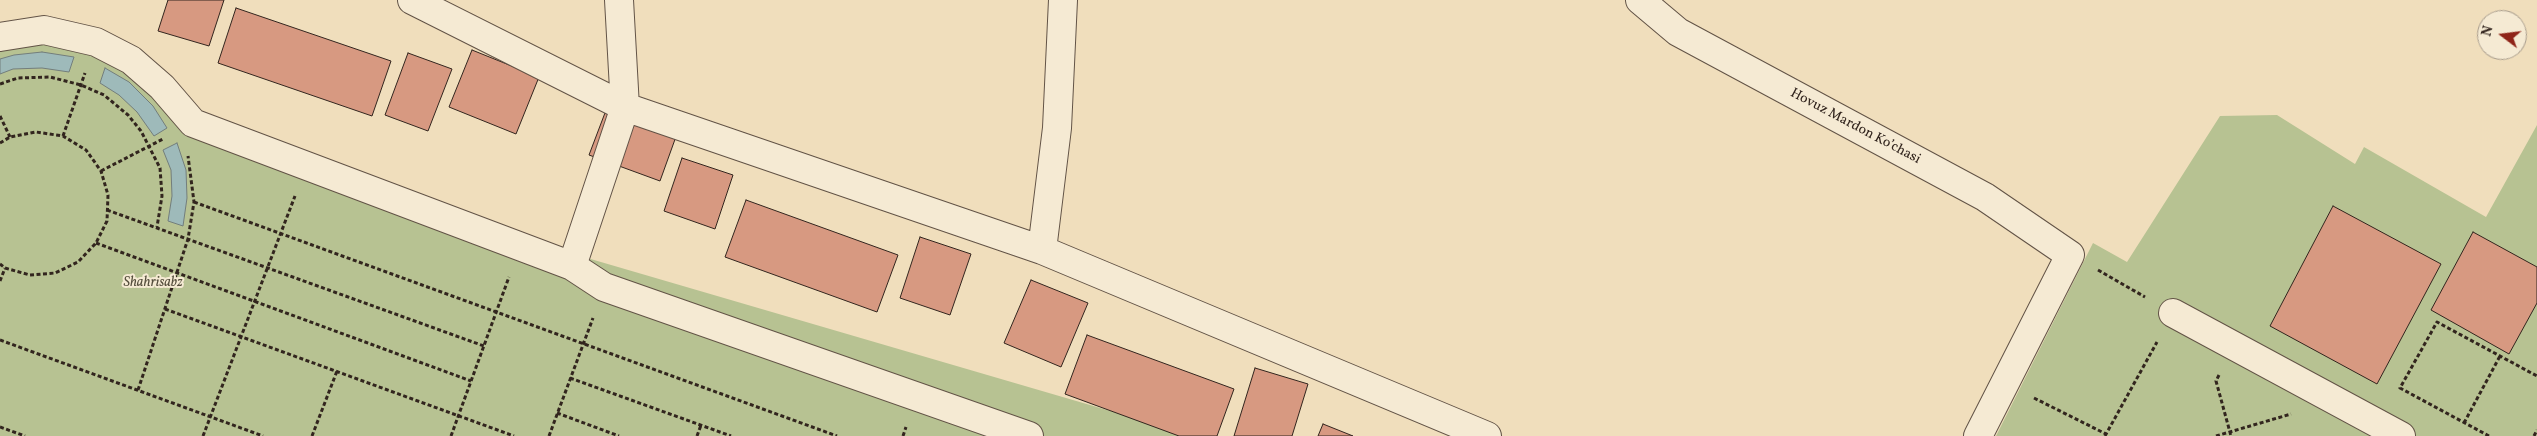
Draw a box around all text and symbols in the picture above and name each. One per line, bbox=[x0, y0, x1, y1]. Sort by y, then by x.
north arrow bbox=[2477, 10, 2527, 60]
text: N bbox=[2477, 24, 2498, 39]
street label: Hovuz Mardon Ko’chasi bbox=[1787, 85, 1923, 169]
park label: Shahrisabz bbox=[123, 275, 183, 291]

